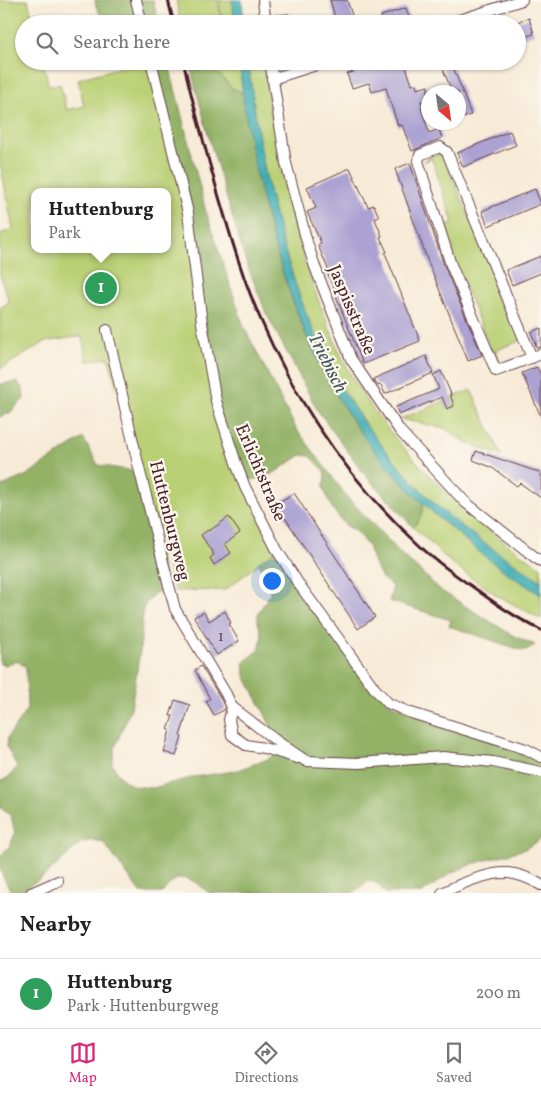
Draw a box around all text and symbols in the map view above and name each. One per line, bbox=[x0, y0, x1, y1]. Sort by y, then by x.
search box bbox=[15, 15, 526, 70]
icon: search bbox=[33, 29, 61, 57]
text: Search here bbox=[73, 30, 170, 56]
north arrow bbox=[421, 85, 466, 130]
popup bbox=[31, 188, 171, 253]
text: Huttenburg bbox=[48, 197, 154, 223]
text: Park bbox=[48, 223, 81, 245]
street label: Jaspisstraße bbox=[321, 261, 381, 359]
pin: 1 bbox=[85, 269, 117, 307]
water label: Triebisch bbox=[301, 328, 353, 398]
street label: Erlichtstraße bbox=[228, 420, 292, 526]
street label: Huttenburgweg bbox=[142, 458, 196, 584]
your location bbox=[259, 568, 285, 594]
house number: 1 bbox=[218, 627, 224, 648]
text: Nearby bbox=[20, 911, 91, 940]
text: Huttenburg bbox=[67, 970, 172, 996]
text: 1 bbox=[33, 983, 39, 1005]
text: 200 m bbox=[476, 983, 521, 1005]
text: Park · Huttenburgweg bbox=[67, 996, 219, 1018]
tab: Map bbox=[69, 1039, 97, 1088]
tab: Directions bbox=[234, 1039, 299, 1088]
tab: Saved bbox=[436, 1039, 472, 1088]

